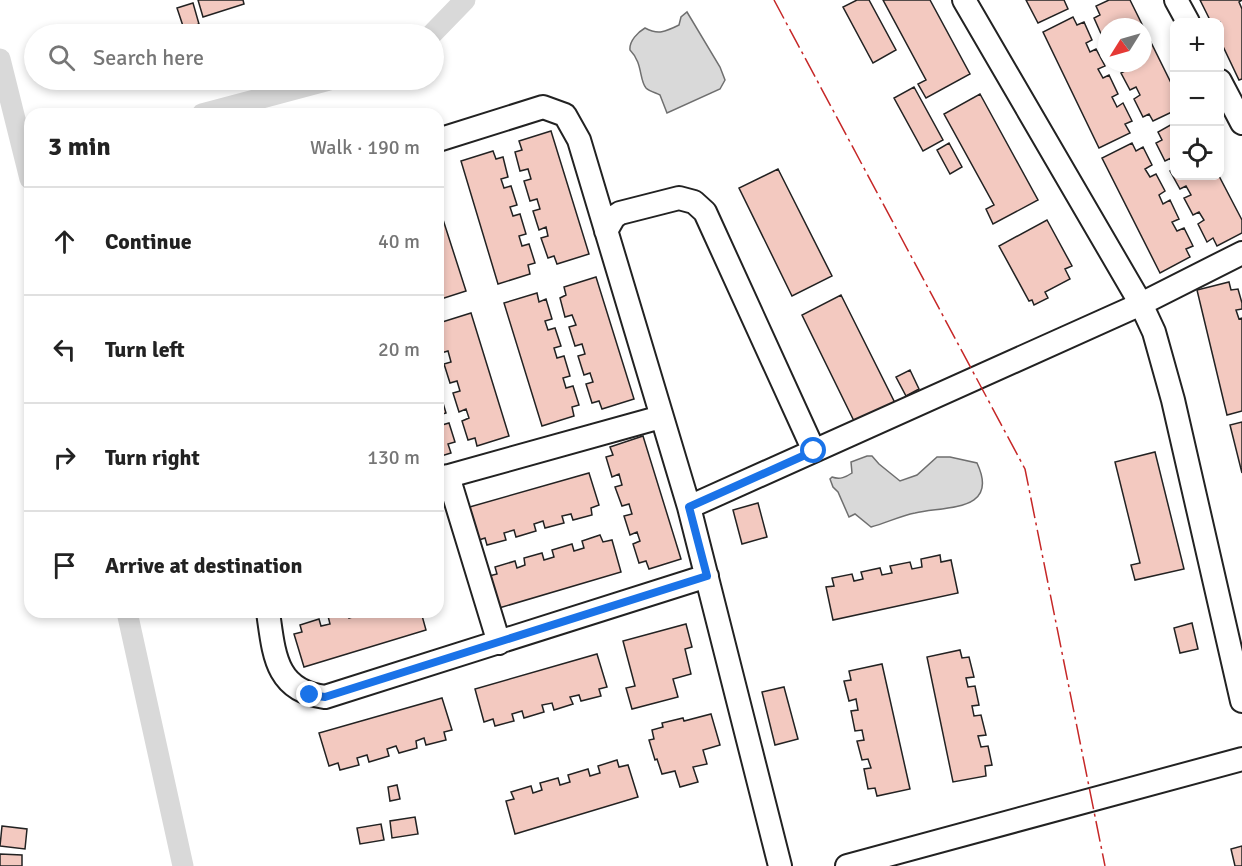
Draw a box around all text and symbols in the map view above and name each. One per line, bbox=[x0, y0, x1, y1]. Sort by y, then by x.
north arrow bbox=[1098, 18, 1152, 72]
map controls bbox=[1170, 18, 1224, 180]
button: + bbox=[1170, 18, 1224, 72]
search box bbox=[24, 24, 444, 90]
icon: search bbox=[45, 41, 78, 74]
text: Search here bbox=[93, 44, 204, 71]
button: − bbox=[1170, 72, 1224, 126]
button: locate bbox=[1170, 126, 1224, 180]
text: 3 min bbox=[48, 131, 111, 163]
text: Walk · 190 m bbox=[310, 135, 420, 160]
icon: ahead bbox=[48, 225, 81, 258]
text: Continue bbox=[105, 228, 192, 255]
text: 40 m bbox=[378, 229, 420, 254]
icon: left bbox=[48, 333, 81, 366]
text: Turn left bbox=[105, 336, 185, 363]
text: 20 m bbox=[378, 337, 420, 362]
route start bbox=[800, 437, 826, 463]
icon: right bbox=[48, 441, 81, 474]
text: Turn right bbox=[105, 444, 200, 471]
text: 130 m bbox=[367, 445, 420, 470]
icon: arrive bbox=[48, 549, 81, 582]
text: Arrive at destination bbox=[105, 552, 302, 579]
route end bbox=[296, 681, 322, 707]

